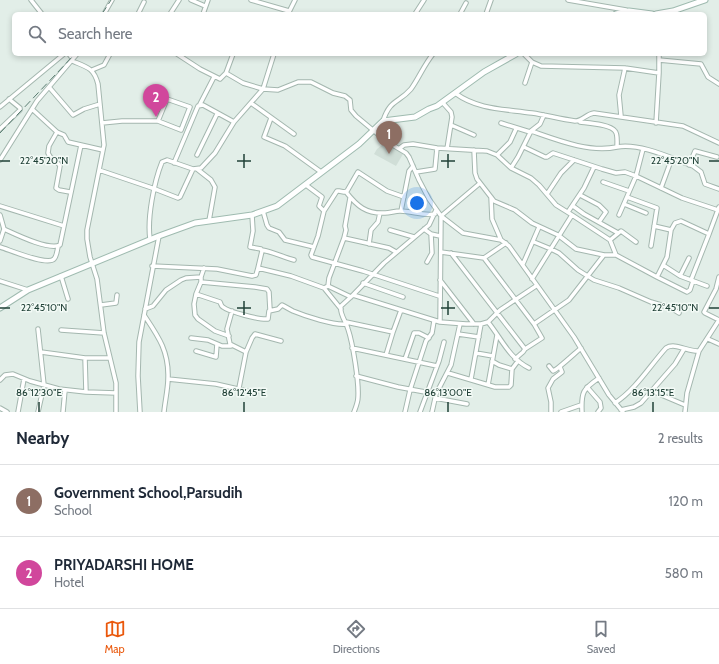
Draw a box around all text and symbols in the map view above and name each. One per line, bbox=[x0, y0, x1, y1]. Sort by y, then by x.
search box bbox=[12, 12, 707, 56]
icon: search bbox=[26, 23, 48, 45]
text: Search here bbox=[58, 25, 133, 43]
pin: 2 bbox=[143, 84, 169, 117]
pin: 1 bbox=[376, 121, 402, 154]
text: 22°45'20"N bbox=[20, 154, 68, 167]
text: 22°45'20"N bbox=[651, 154, 699, 167]
your location bbox=[407, 193, 427, 213]
text: 22°45'10"N bbox=[21, 301, 67, 314]
text: 22°45'10"N bbox=[652, 301, 698, 314]
text: 86°12'30"E bbox=[16, 386, 62, 399]
text: 86°12'45"E bbox=[222, 386, 267, 399]
text: 86°13'00"E bbox=[424, 386, 472, 399]
text: 86°13'15"E bbox=[632, 386, 675, 399]
text: Nearby bbox=[16, 428, 69, 448]
text: 2 results bbox=[658, 430, 703, 446]
text: Government School,Parsudih bbox=[54, 484, 243, 502]
text: 1 bbox=[27, 493, 31, 509]
text: 120 m bbox=[669, 493, 703, 509]
text: School bbox=[54, 502, 92, 518]
text: PRIYADARSHI HOME bbox=[54, 556, 194, 574]
text: 2 bbox=[26, 565, 32, 581]
text: 580 m bbox=[665, 565, 703, 581]
text: Hotel bbox=[54, 574, 84, 590]
tab: Map bbox=[104, 618, 126, 656]
tab: Directions bbox=[333, 618, 380, 656]
tab: Saved bbox=[587, 618, 615, 656]

